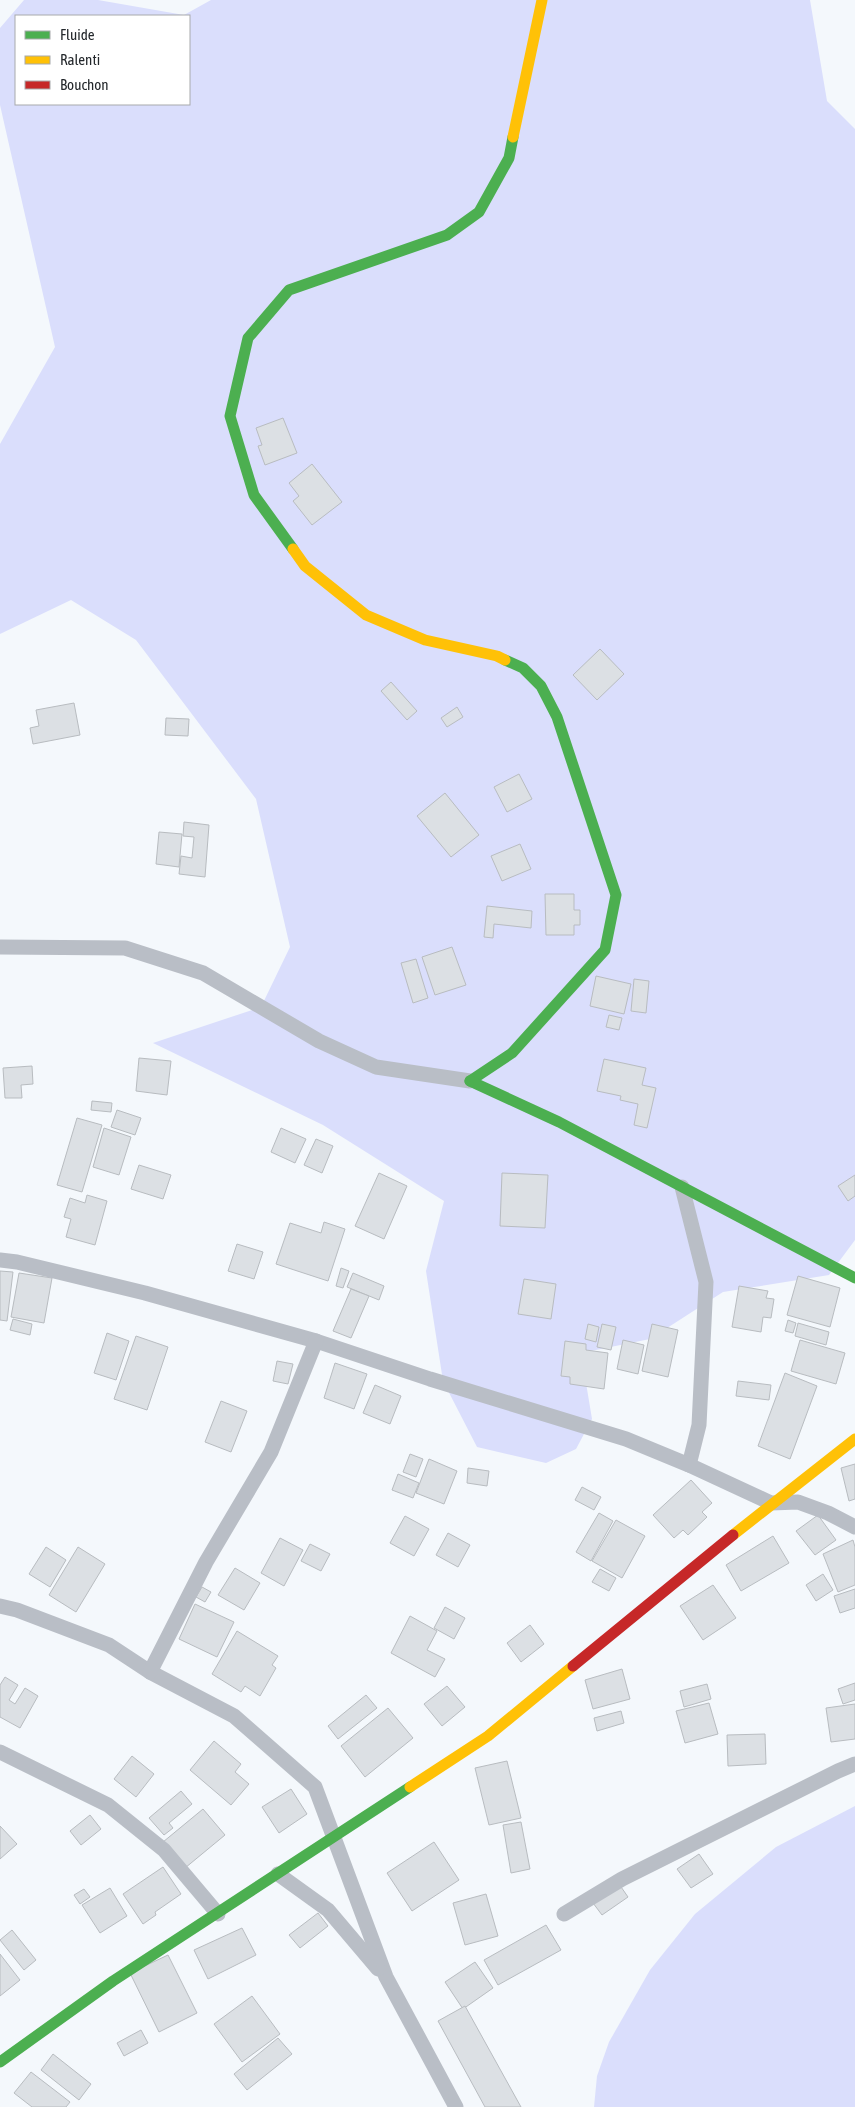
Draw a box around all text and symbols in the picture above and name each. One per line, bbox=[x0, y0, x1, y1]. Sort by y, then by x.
legend bbox=[15, 15, 190, 105]
text: Fluide bbox=[60, 26, 95, 43]
text: Ralenti bbox=[60, 51, 100, 68]
text: Bouchon bbox=[60, 76, 109, 93]

